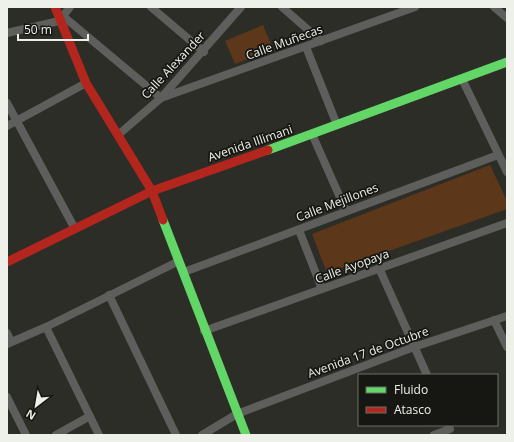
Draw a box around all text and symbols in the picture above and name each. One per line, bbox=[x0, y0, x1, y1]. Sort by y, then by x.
scale bar bbox=[18, 16, 88, 42]
street label: Calle Muñecas bbox=[243, 20, 325, 64]
text: 50 m bbox=[24, 21, 52, 38]
street label: Calle Alexander bbox=[137, 27, 209, 103]
street label: Avenida Illimani bbox=[205, 121, 295, 165]
street label: Calle Mejillones bbox=[293, 178, 381, 225]
street label: Calle Ayopaya bbox=[313, 245, 391, 287]
street label: Avenida 17 de Octubre bbox=[305, 322, 431, 382]
legend bbox=[358, 374, 498, 426]
text: Fluido bbox=[394, 381, 428, 398]
north arrow bbox=[16, 386, 56, 426]
text: Atasco bbox=[394, 401, 431, 418]
text: N bbox=[23, 406, 38, 424]

